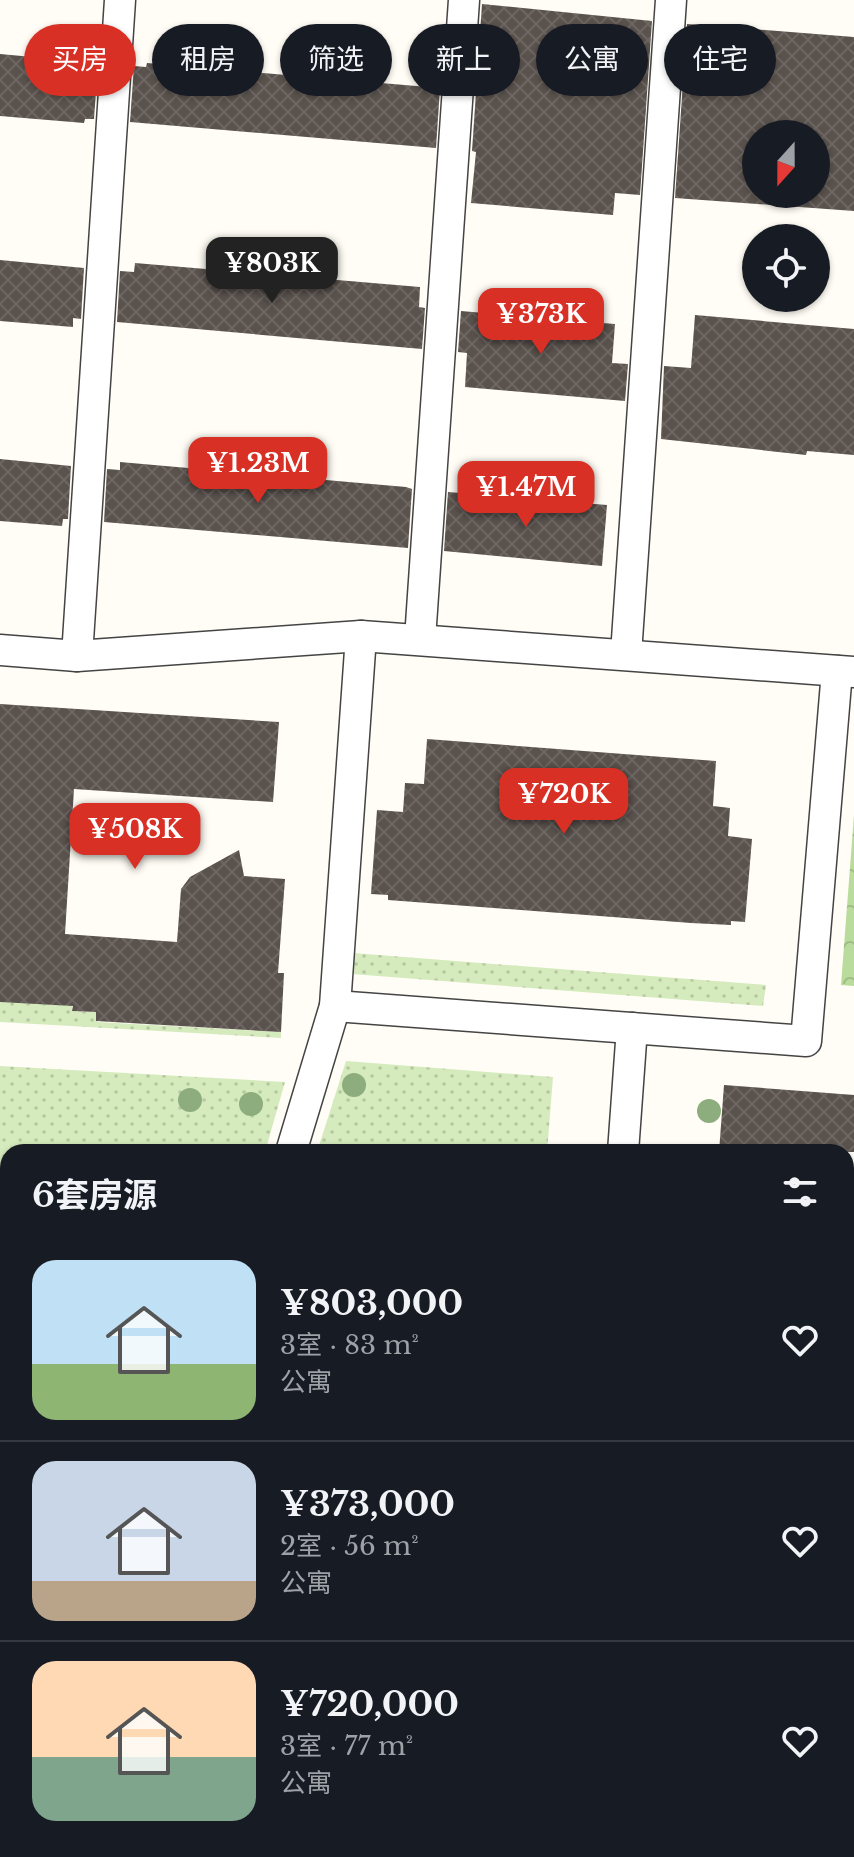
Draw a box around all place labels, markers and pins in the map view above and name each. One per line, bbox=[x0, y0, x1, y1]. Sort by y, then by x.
pin: ¥803K bbox=[216, 237, 328, 305]
pin: ¥373K bbox=[485, 288, 597, 356]
pin: ¥1.23M bbox=[193, 437, 323, 505]
pin: ¥1.47M bbox=[461, 461, 591, 529]
pin: ¥720K bbox=[508, 768, 620, 836]
pin: ¥508K bbox=[79, 803, 191, 871]

